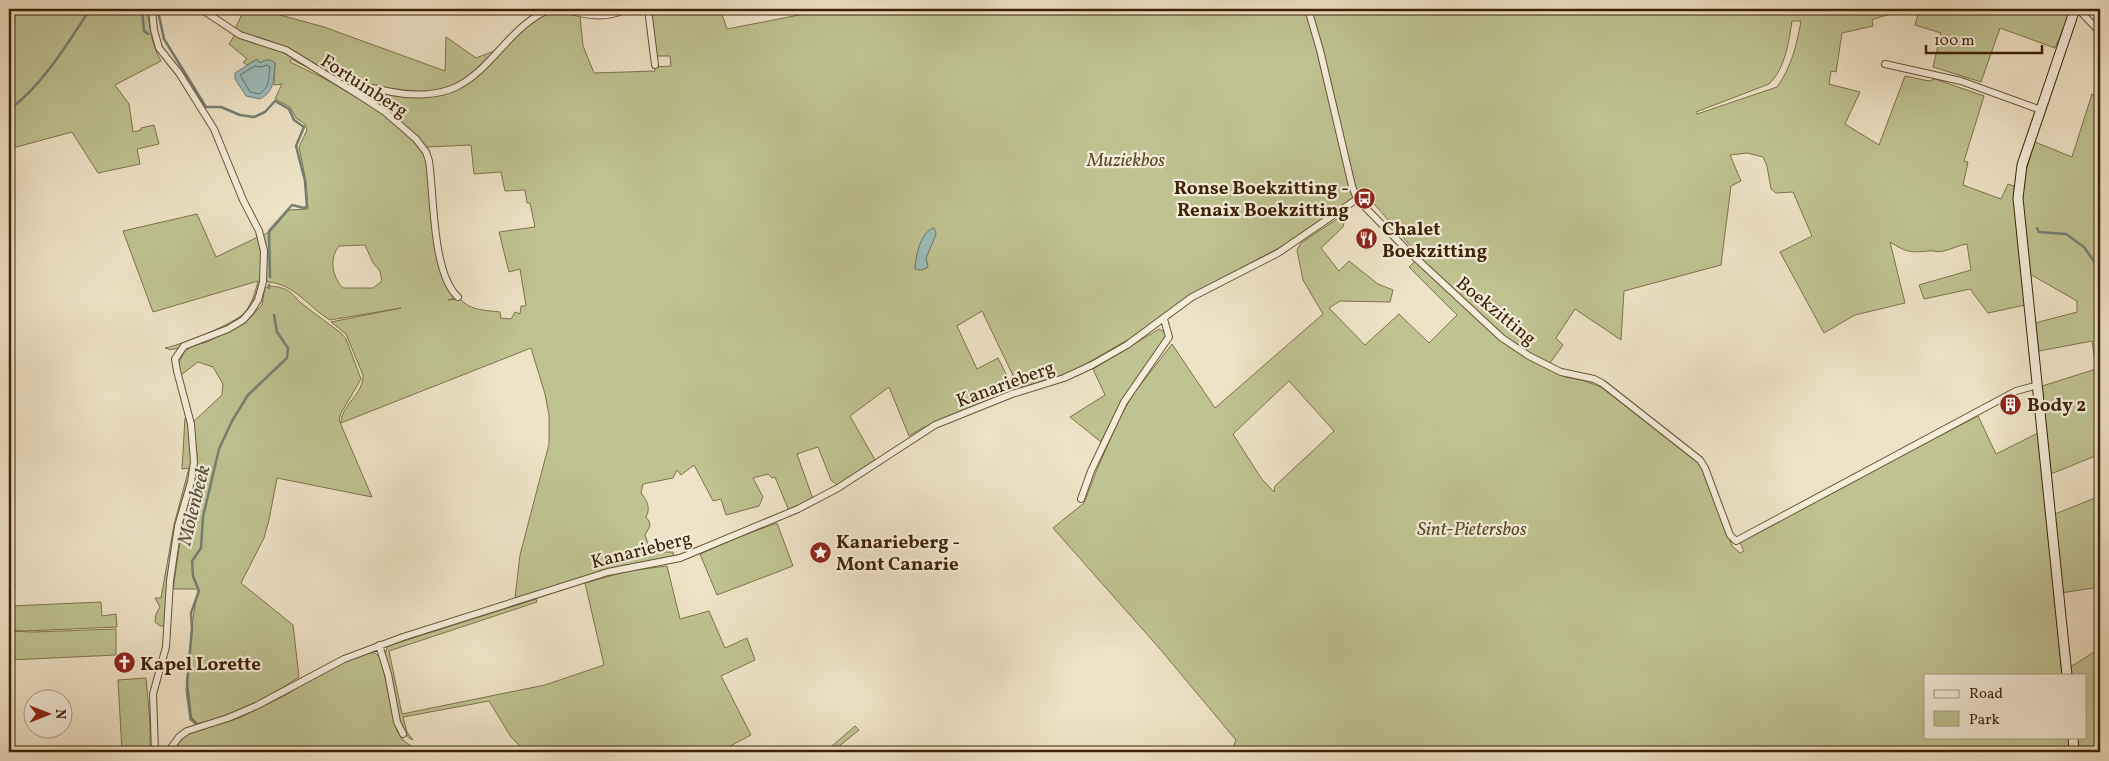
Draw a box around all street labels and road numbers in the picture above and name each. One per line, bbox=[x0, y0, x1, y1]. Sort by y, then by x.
street label: Fortuinberg bbox=[315, 49, 413, 125]
street label: Boekzitting bbox=[1450, 271, 1541, 352]
street label: Kanarieberg bbox=[953, 355, 1058, 415]
street label: Kanarieberg bbox=[588, 526, 695, 576]

